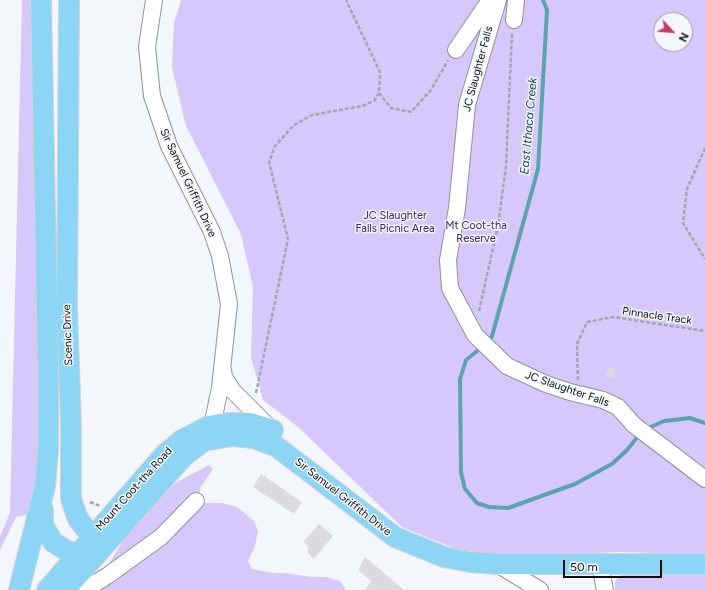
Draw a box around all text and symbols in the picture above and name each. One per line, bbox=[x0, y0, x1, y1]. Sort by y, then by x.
north arrow bbox=[653, 12, 693, 52]
street label: JC Slaughter Falls bbox=[460, 25, 496, 113]
text: N bbox=[676, 30, 691, 44]
water label: East Ithaca Creek bbox=[518, 77, 540, 175]
street label: Sir Samuel Griffith Drive bbox=[157, 127, 219, 239]
park label: JC Slaughter Falls Picnic Area bbox=[355, 209, 435, 235]
park label: Mt Coot-tha Reserve bbox=[445, 219, 507, 245]
street label: Scenic Drive bbox=[60, 304, 76, 366]
street label: Pinnacle Track bbox=[621, 305, 693, 327]
street label: JC Slaughter Falls bbox=[523, 368, 611, 410]
street label: Mount Coot-tha Road bbox=[93, 444, 175, 534]
street label: Sir Samuel Griffith Drive bbox=[292, 455, 394, 539]
scale bar bbox=[565, 552, 664, 578]
text: 50 m bbox=[570, 560, 598, 574]

